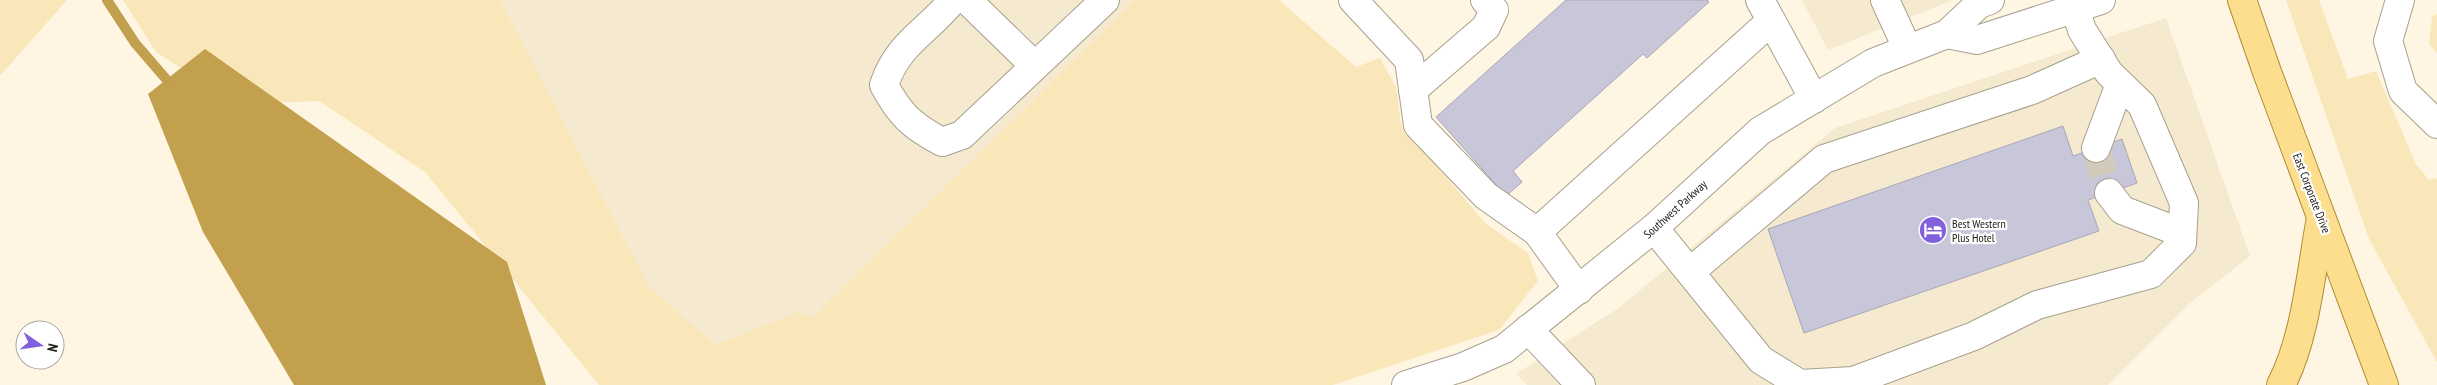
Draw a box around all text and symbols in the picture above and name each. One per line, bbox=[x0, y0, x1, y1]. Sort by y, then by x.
street label: East Corporate Drive bbox=[2290, 151, 2334, 235]
street label: Southwest Parkway bbox=[1640, 176, 1710, 241]
hotel icon: Best Western Plus Hotel bbox=[1918, 215, 1948, 245]
place label: Best Western Plus Hotel bbox=[1952, 216, 2006, 245]
north arrow bbox=[15, 320, 65, 370]
text: N bbox=[43, 342, 62, 354]

